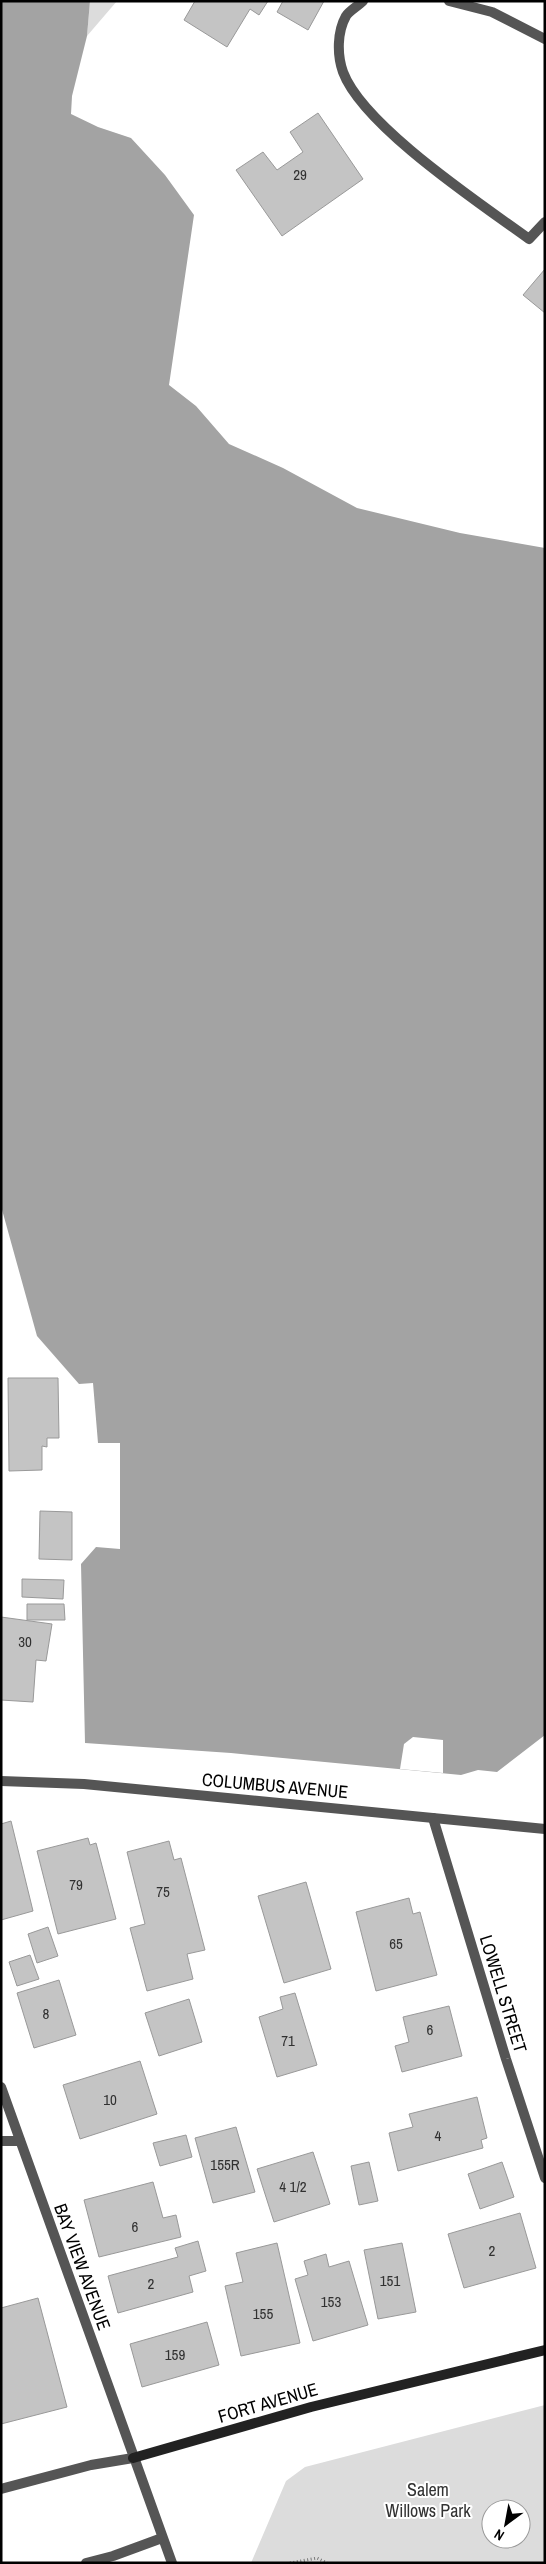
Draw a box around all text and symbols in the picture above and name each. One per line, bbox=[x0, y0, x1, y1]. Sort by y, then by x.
house number: 29 bbox=[293, 164, 307, 185]
house number: 30 bbox=[18, 1631, 32, 1652]
street label: COLUMBUS AVENUE bbox=[201, 1767, 349, 1804]
house number: 79 bbox=[69, 1874, 83, 1895]
house number: 75 bbox=[156, 1881, 170, 1902]
street label: LOWELL STREET bbox=[474, 1932, 533, 2056]
house number: 65 bbox=[389, 1933, 403, 1954]
house number: 8 bbox=[43, 2003, 50, 2024]
house number: 6 bbox=[427, 2019, 434, 2040]
house number: 71 bbox=[281, 2030, 295, 2051]
house number: 10 bbox=[103, 2089, 117, 2110]
house number: 4 bbox=[435, 2125, 442, 2146]
house number: 155R bbox=[210, 2154, 240, 2175]
house number: 4 1/2 bbox=[279, 2176, 307, 2197]
street label: BAY VIEW AVENUE bbox=[48, 2200, 117, 2334]
house number: 6 bbox=[132, 2216, 139, 2237]
house number: 2 bbox=[489, 2240, 496, 2261]
house number: 151 bbox=[380, 2270, 400, 2291]
house number: 2 bbox=[148, 2273, 155, 2294]
house number: 153 bbox=[321, 2291, 341, 2312]
house number: 155 bbox=[253, 2303, 273, 2324]
house number: 159 bbox=[165, 2344, 185, 2365]
street label: FORT AVENUE bbox=[215, 2376, 321, 2429]
park label: Salem Willows Park bbox=[385, 2477, 471, 2523]
north arrow bbox=[481, 2499, 531, 2549]
text: N bbox=[491, 2525, 507, 2545]

